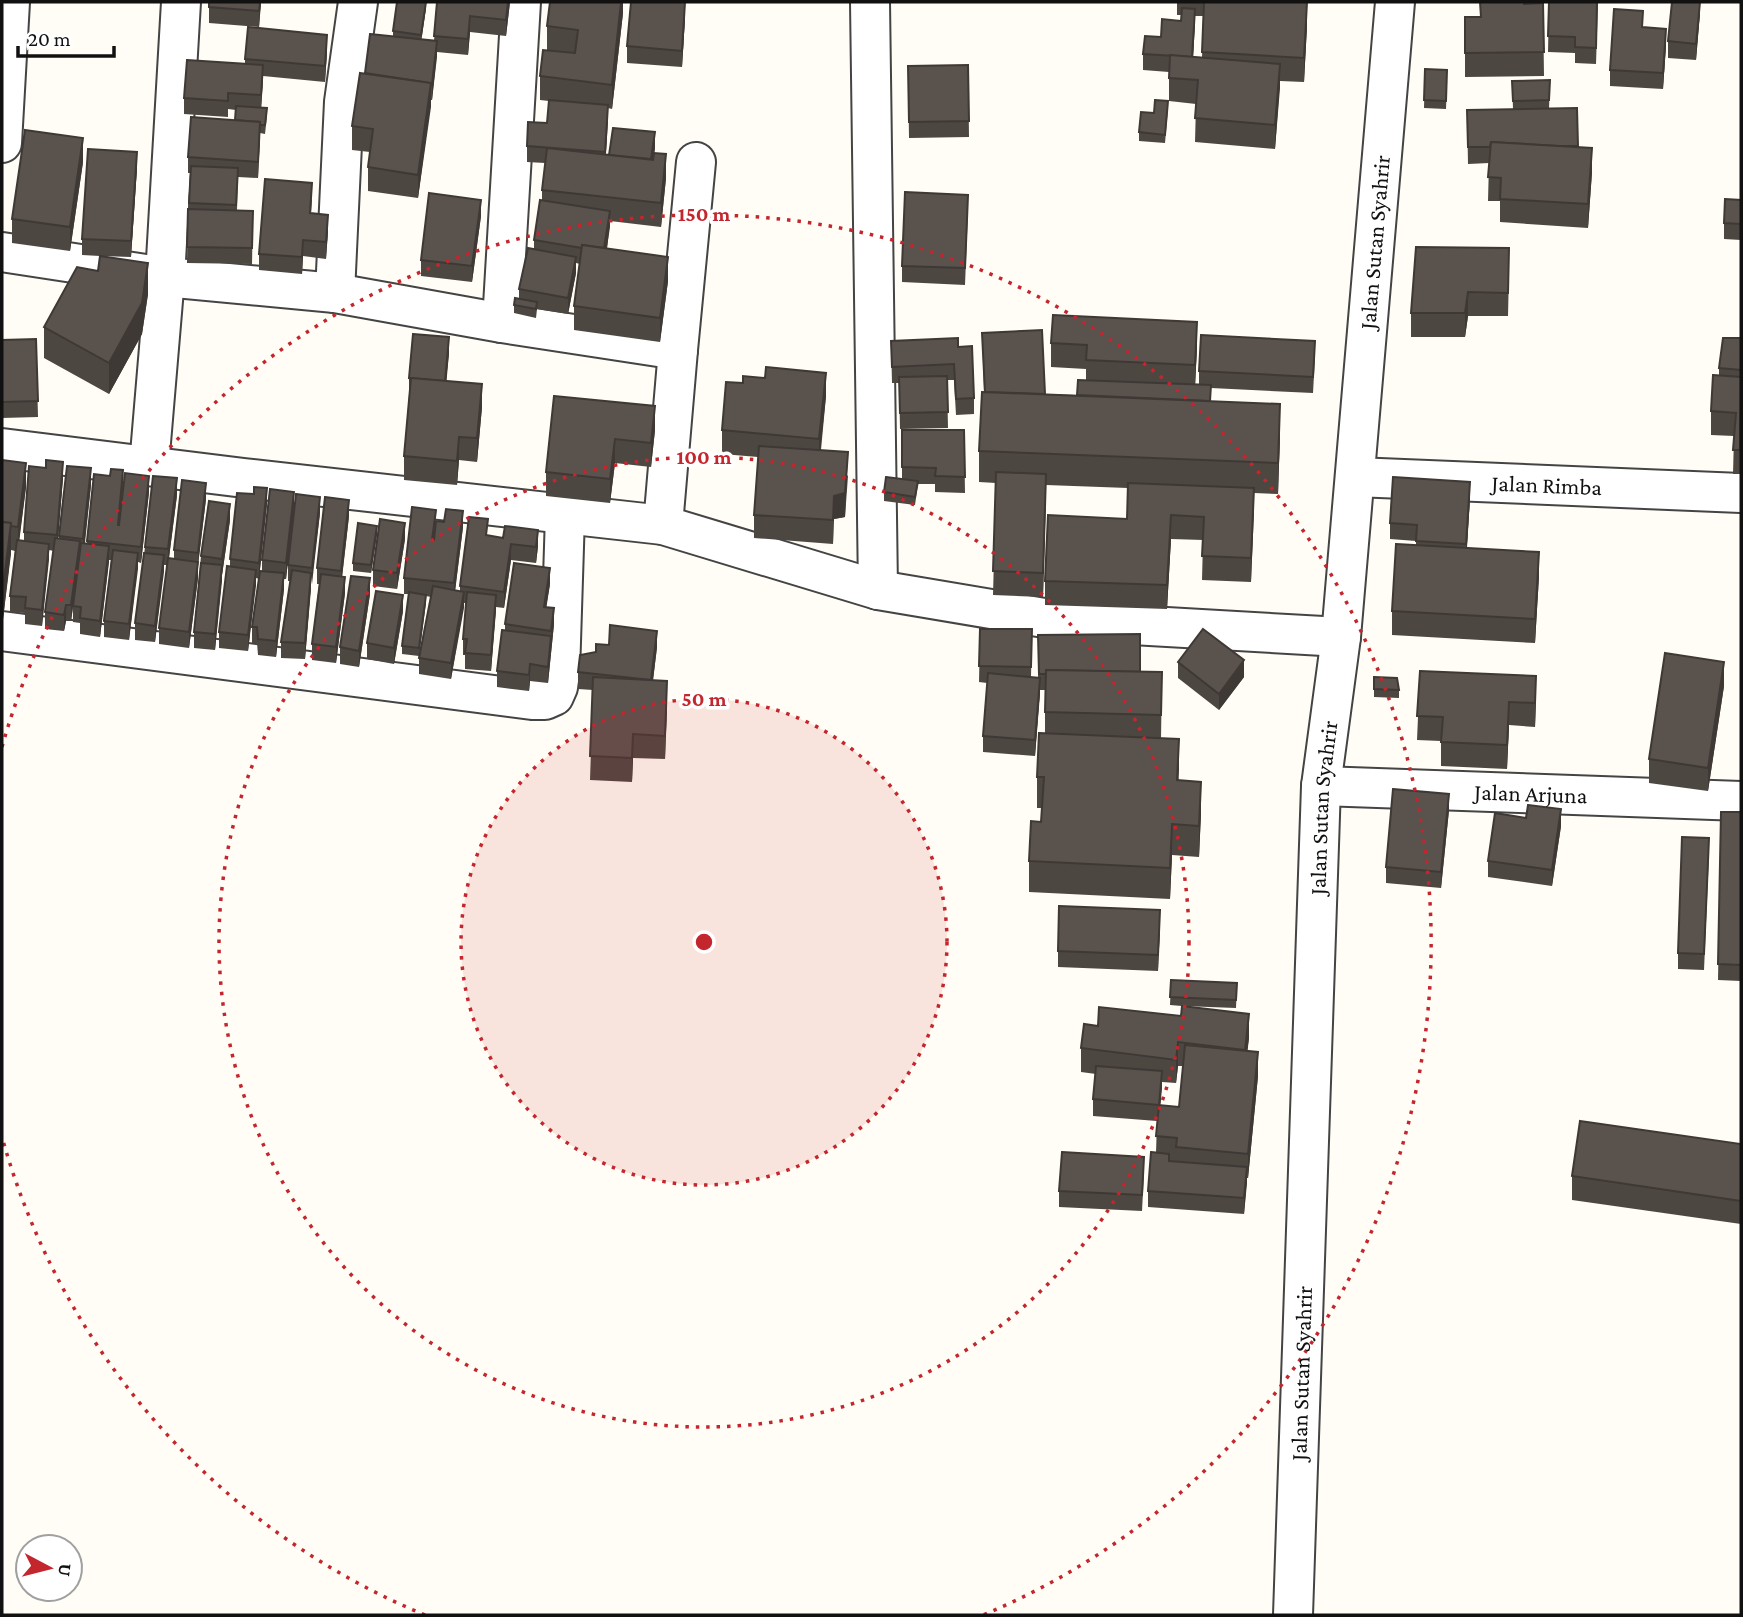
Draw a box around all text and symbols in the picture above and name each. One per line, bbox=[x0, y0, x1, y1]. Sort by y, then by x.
scale bar bbox=[18, 14, 114, 58]
text: 20 m bbox=[28, 27, 71, 51]
street label: Jalan Sutan Syahrir bbox=[1354, 154, 1395, 333]
text: 150 m bbox=[678, 202, 731, 226]
text: 100 m bbox=[676, 445, 732, 469]
street label: Jalan Rimba bbox=[1489, 470, 1603, 500]
text: 50 m bbox=[682, 687, 727, 711]
street label: Jalan Sutan Syahrir bbox=[1304, 719, 1343, 897]
street label: Jalan Arjuna bbox=[1472, 778, 1588, 809]
centre of rings bbox=[692, 930, 716, 954]
street label: Jalan Sutan Syahrir bbox=[1285, 1285, 1317, 1463]
north arrow bbox=[14, 1533, 84, 1603]
text: U bbox=[54, 1562, 77, 1578]

